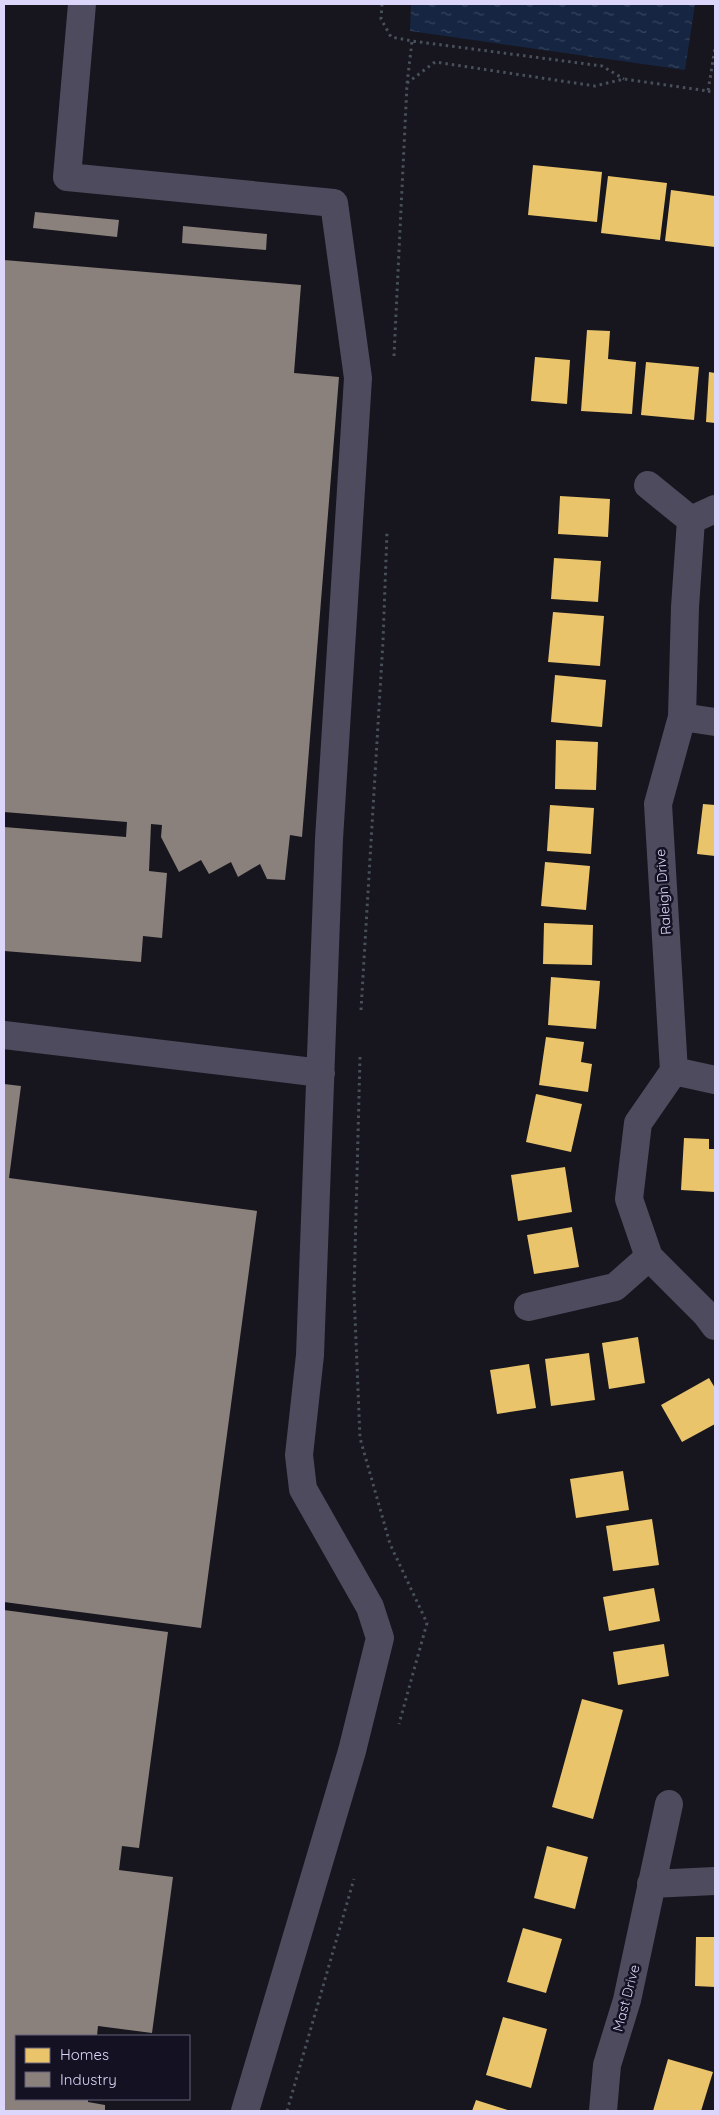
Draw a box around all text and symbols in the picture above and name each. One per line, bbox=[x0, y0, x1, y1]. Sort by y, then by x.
street label: Raleigh Drive bbox=[651, 848, 675, 936]
street label: Mast Drive bbox=[608, 1962, 644, 2034]
legend bbox=[15, 2035, 190, 2100]
text: Homes bbox=[60, 2045, 109, 2064]
text: Industry bbox=[60, 2070, 117, 2089]

